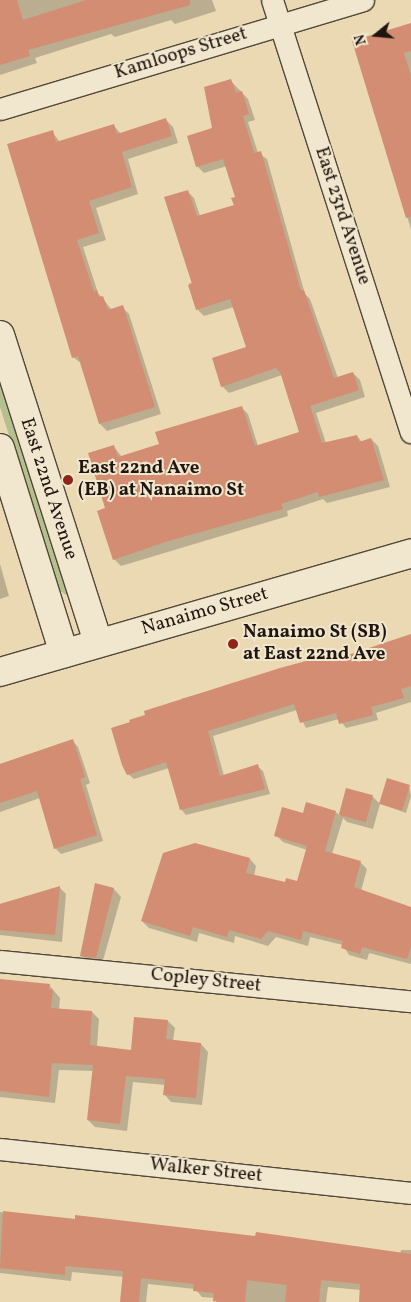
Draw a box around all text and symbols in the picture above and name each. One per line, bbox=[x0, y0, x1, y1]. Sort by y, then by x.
north arrow bbox=[351, 10, 401, 60]
street label: Kamloops Street bbox=[112, 23, 250, 85]
text: N bbox=[351, 32, 372, 47]
street label: East 23rd Avenue bbox=[309, 144, 375, 288]
street label: East 22nd Avenue bbox=[14, 415, 82, 563]
place label: East 22nd Ave (EB) at Nanaimo St bbox=[78, 458, 244, 502]
marker: East 22nd Ave (EB) at Nanaimo St bbox=[62, 474, 74, 486]
street label: Nanaimo Street bbox=[139, 583, 271, 641]
place label: Nanaimo St (SB) at East 22nd Ave bbox=[243, 622, 387, 666]
marker: Nanaimo St (SB) at East 22nd Ave bbox=[227, 638, 239, 650]
street label: Copley Street bbox=[149, 964, 263, 998]
street label: Walker Street bbox=[148, 1154, 264, 1188]

